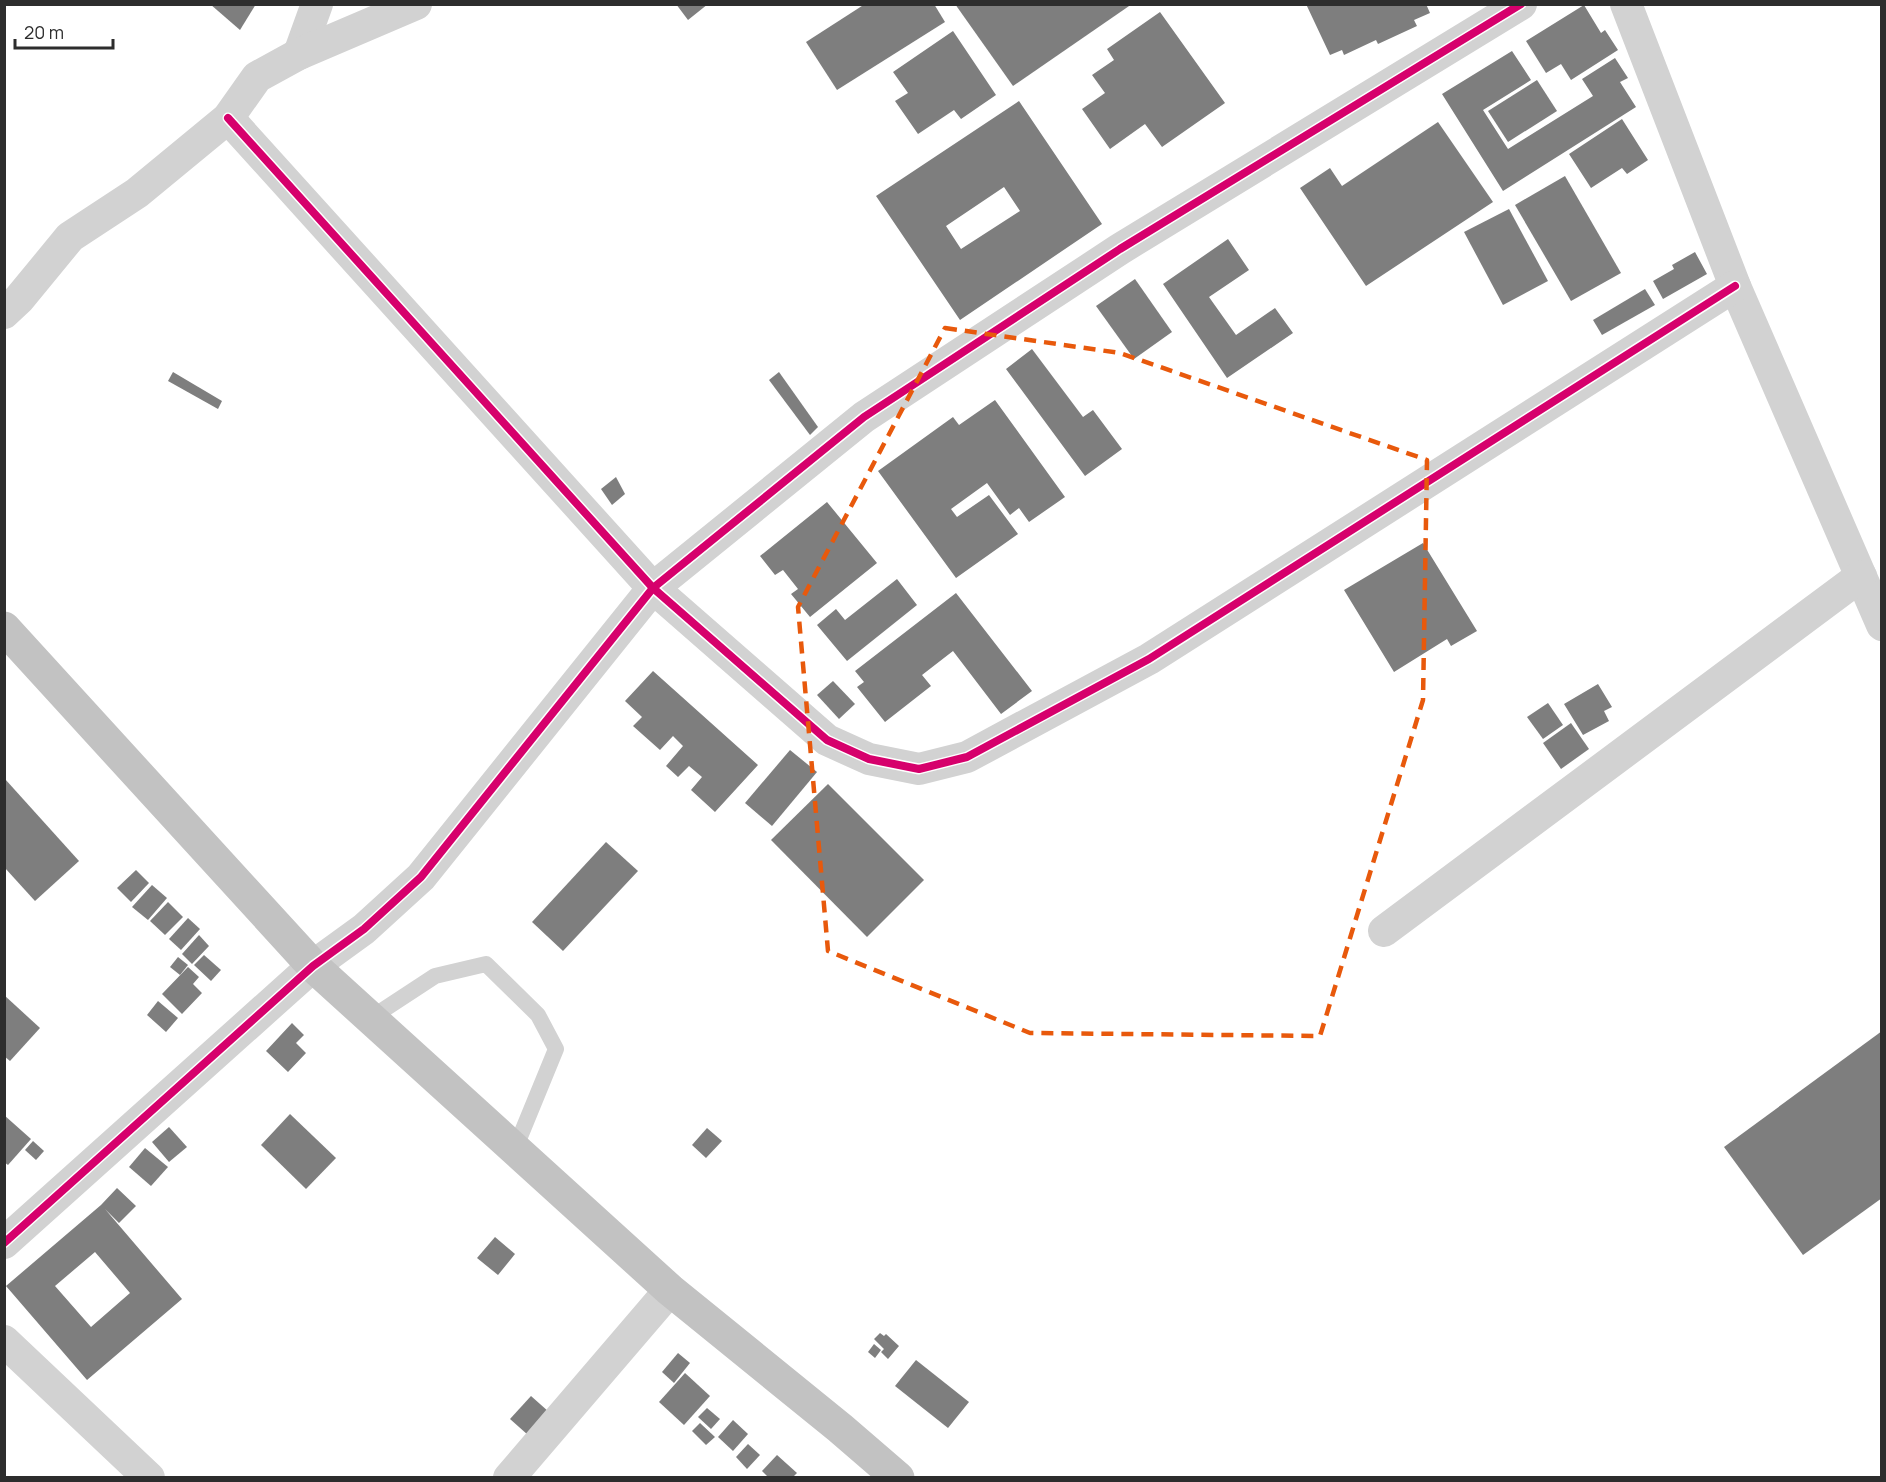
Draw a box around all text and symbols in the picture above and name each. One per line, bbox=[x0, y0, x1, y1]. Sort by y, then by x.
scale bar bbox=[15, 12, 112, 50]
text: 20 m bbox=[24, 20, 64, 44]

